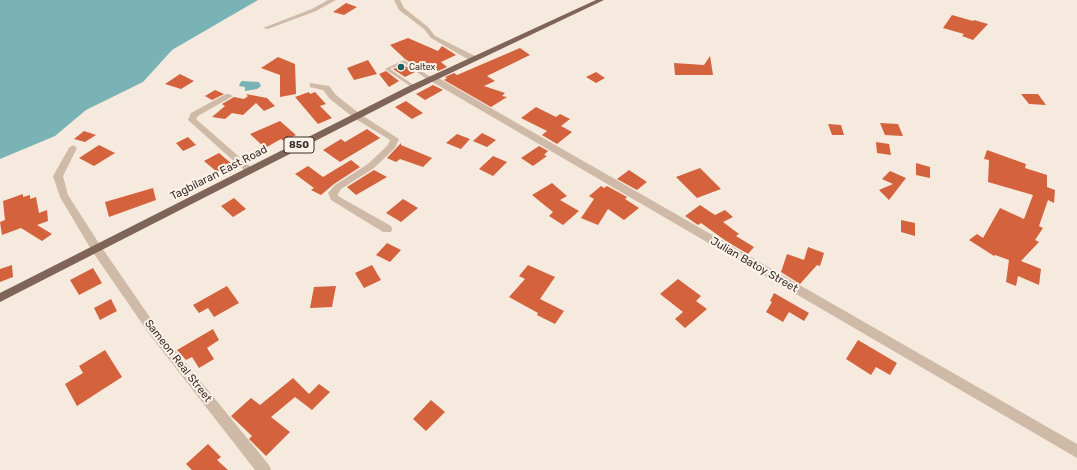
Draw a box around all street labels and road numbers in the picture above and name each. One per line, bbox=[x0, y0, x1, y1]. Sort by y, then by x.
road number: 850 bbox=[284, 137, 314, 153]
street label: Tagbilaran East Road bbox=[168, 143, 270, 203]
street label: Julian Batoy Street bbox=[708, 235, 800, 295]
street label: Sameon Real Street bbox=[142, 317, 214, 405]

